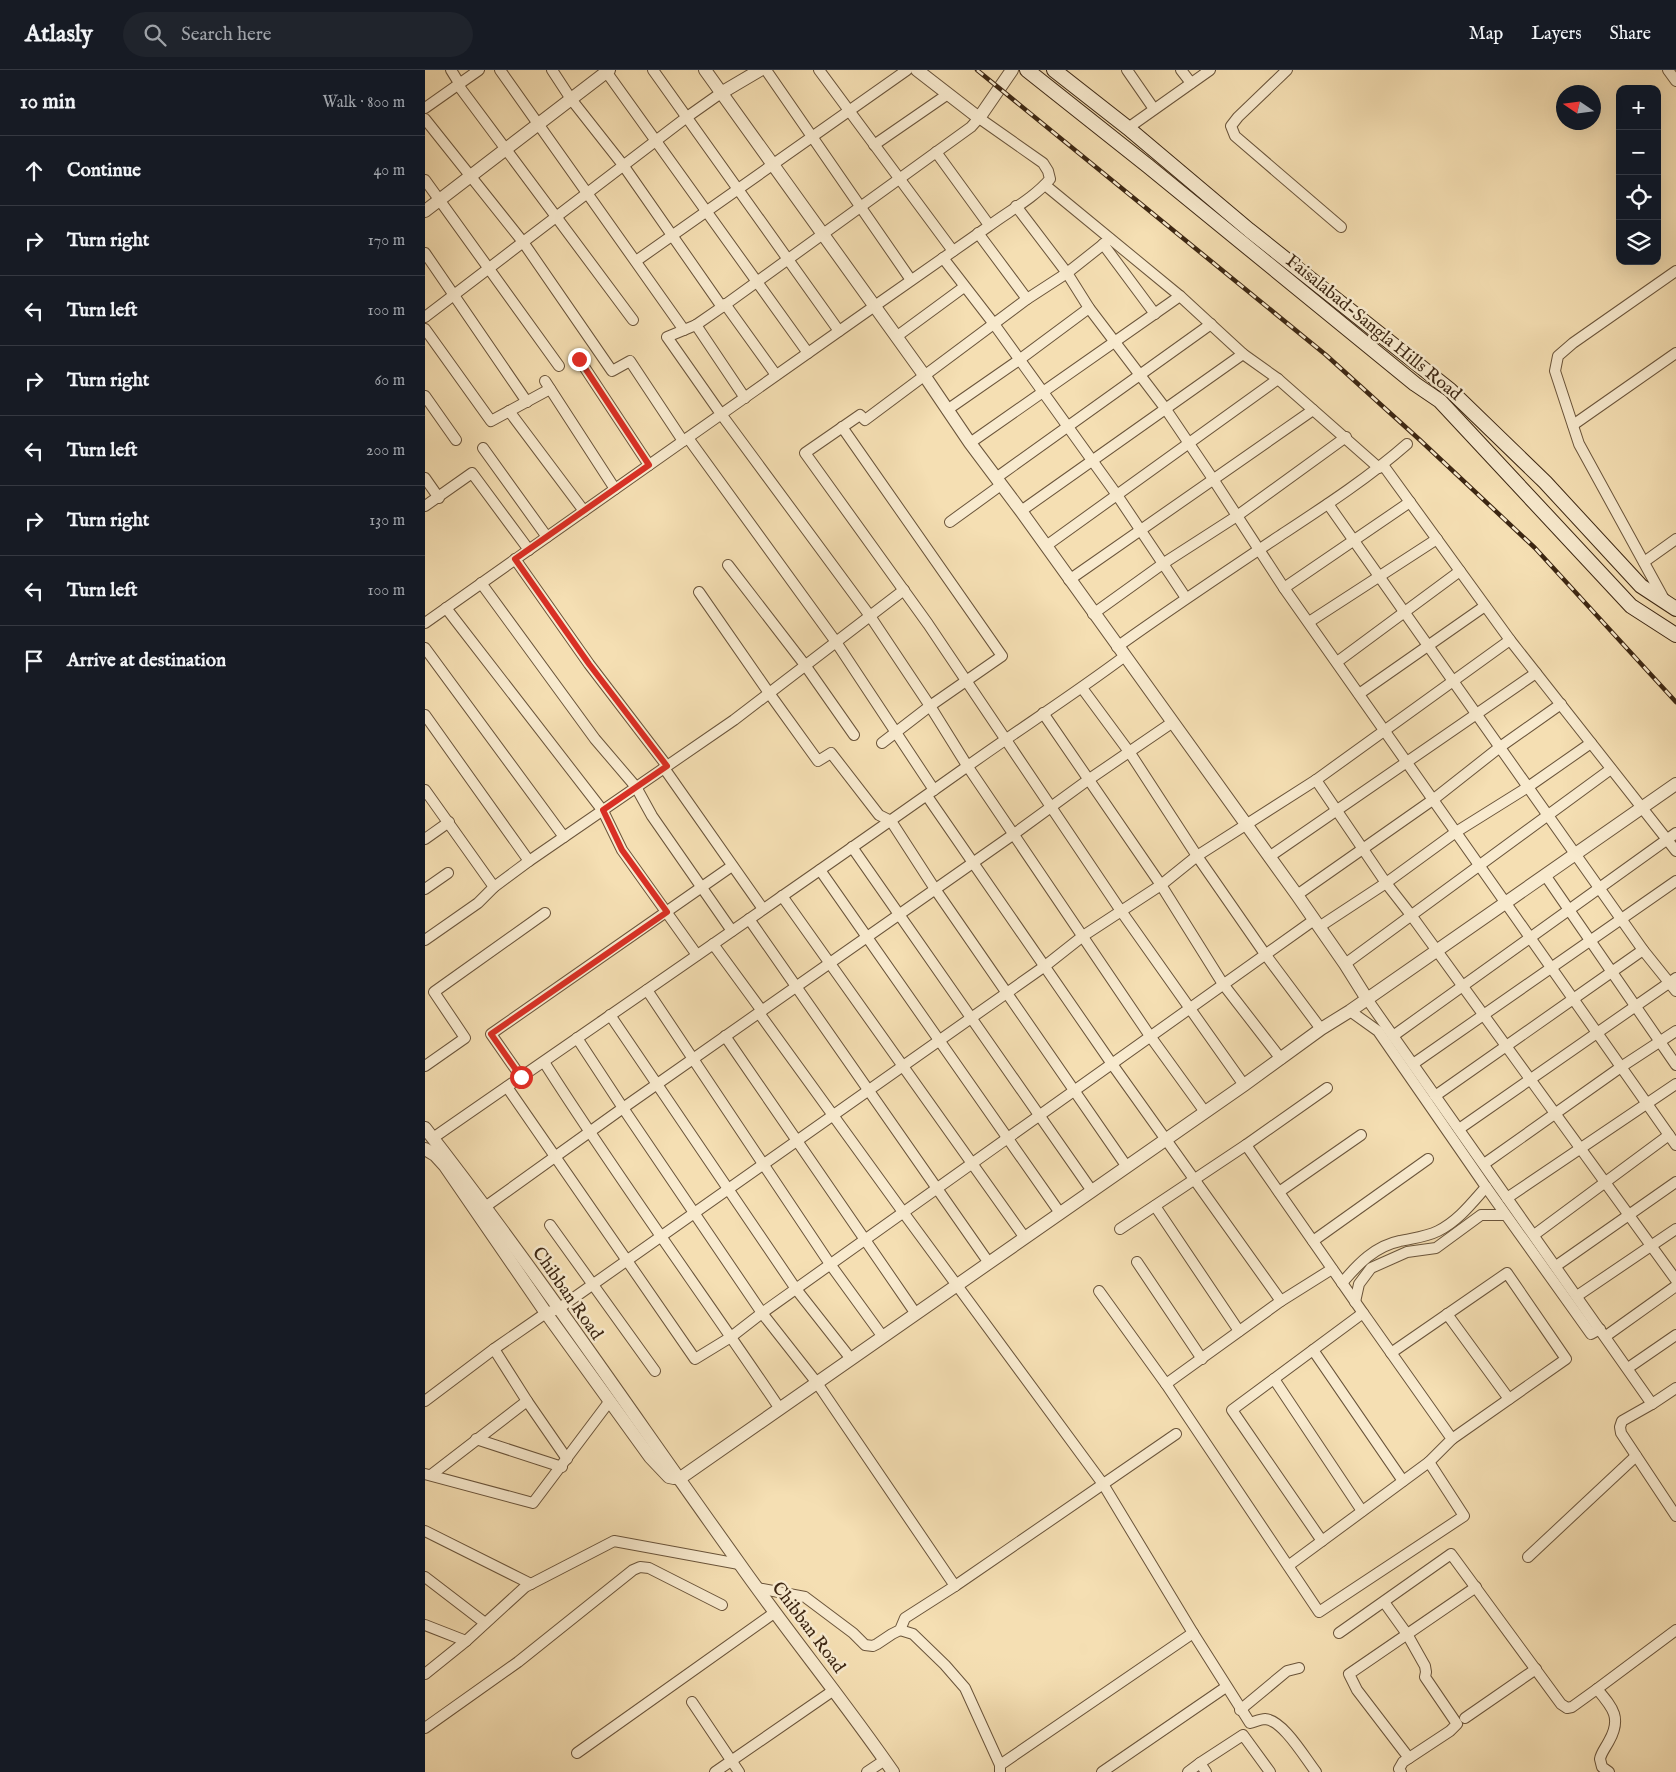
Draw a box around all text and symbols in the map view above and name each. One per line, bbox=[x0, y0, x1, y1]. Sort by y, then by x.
search box bbox=[123, 12, 473, 57]
text: Atlasly bbox=[25, 19, 93, 50]
icon: search bbox=[141, 21, 169, 49]
text: Search here bbox=[181, 23, 271, 47]
text: Map bbox=[1469, 23, 1503, 46]
text: Layers bbox=[1531, 23, 1582, 46]
text: Share bbox=[1610, 23, 1651, 46]
north arrow bbox=[1556, 85, 1601, 130]
map controls bbox=[1616, 85, 1661, 265]
button: + bbox=[1616, 85, 1661, 130]
text: 10 min bbox=[20, 89, 76, 116]
text: Walk · 800 m bbox=[323, 93, 405, 113]
button: − bbox=[1616, 130, 1661, 175]
icon: ahead bbox=[20, 157, 48, 185]
text: Continue bbox=[67, 159, 141, 183]
text: 40 m bbox=[373, 161, 405, 181]
button: locate bbox=[1616, 175, 1661, 220]
button: layers bbox=[1616, 220, 1661, 265]
icon: right bbox=[20, 227, 48, 255]
text: Turn right bbox=[67, 229, 149, 253]
text: 170 m bbox=[368, 231, 405, 251]
street label: Faisalabad-Sangla Hills Road bbox=[1280, 250, 1466, 407]
icon: left bbox=[20, 297, 48, 325]
text: Turn left bbox=[67, 299, 138, 323]
text: 100 m bbox=[368, 301, 405, 321]
route end bbox=[568, 348, 591, 371]
icon: right bbox=[20, 367, 48, 395]
text: Turn right bbox=[67, 369, 149, 393]
text: 60 m bbox=[375, 371, 405, 391]
icon: left bbox=[20, 437, 48, 465]
text: Turn left bbox=[67, 439, 138, 463]
text: 200 m bbox=[366, 441, 405, 461]
icon: right bbox=[20, 507, 48, 535]
text: Turn right bbox=[67, 509, 149, 533]
text: 130 m bbox=[369, 511, 405, 531]
icon: left bbox=[20, 577, 48, 605]
text: Turn left bbox=[67, 579, 138, 603]
text: 100 m bbox=[368, 581, 405, 601]
icon: arrive bbox=[20, 647, 48, 675]
text: Arrive at destination bbox=[67, 649, 226, 673]
route start bbox=[510, 1066, 533, 1089]
street label: Chibban Road bbox=[526, 1243, 608, 1345]
street label: Chibban Road bbox=[766, 1578, 850, 1678]

